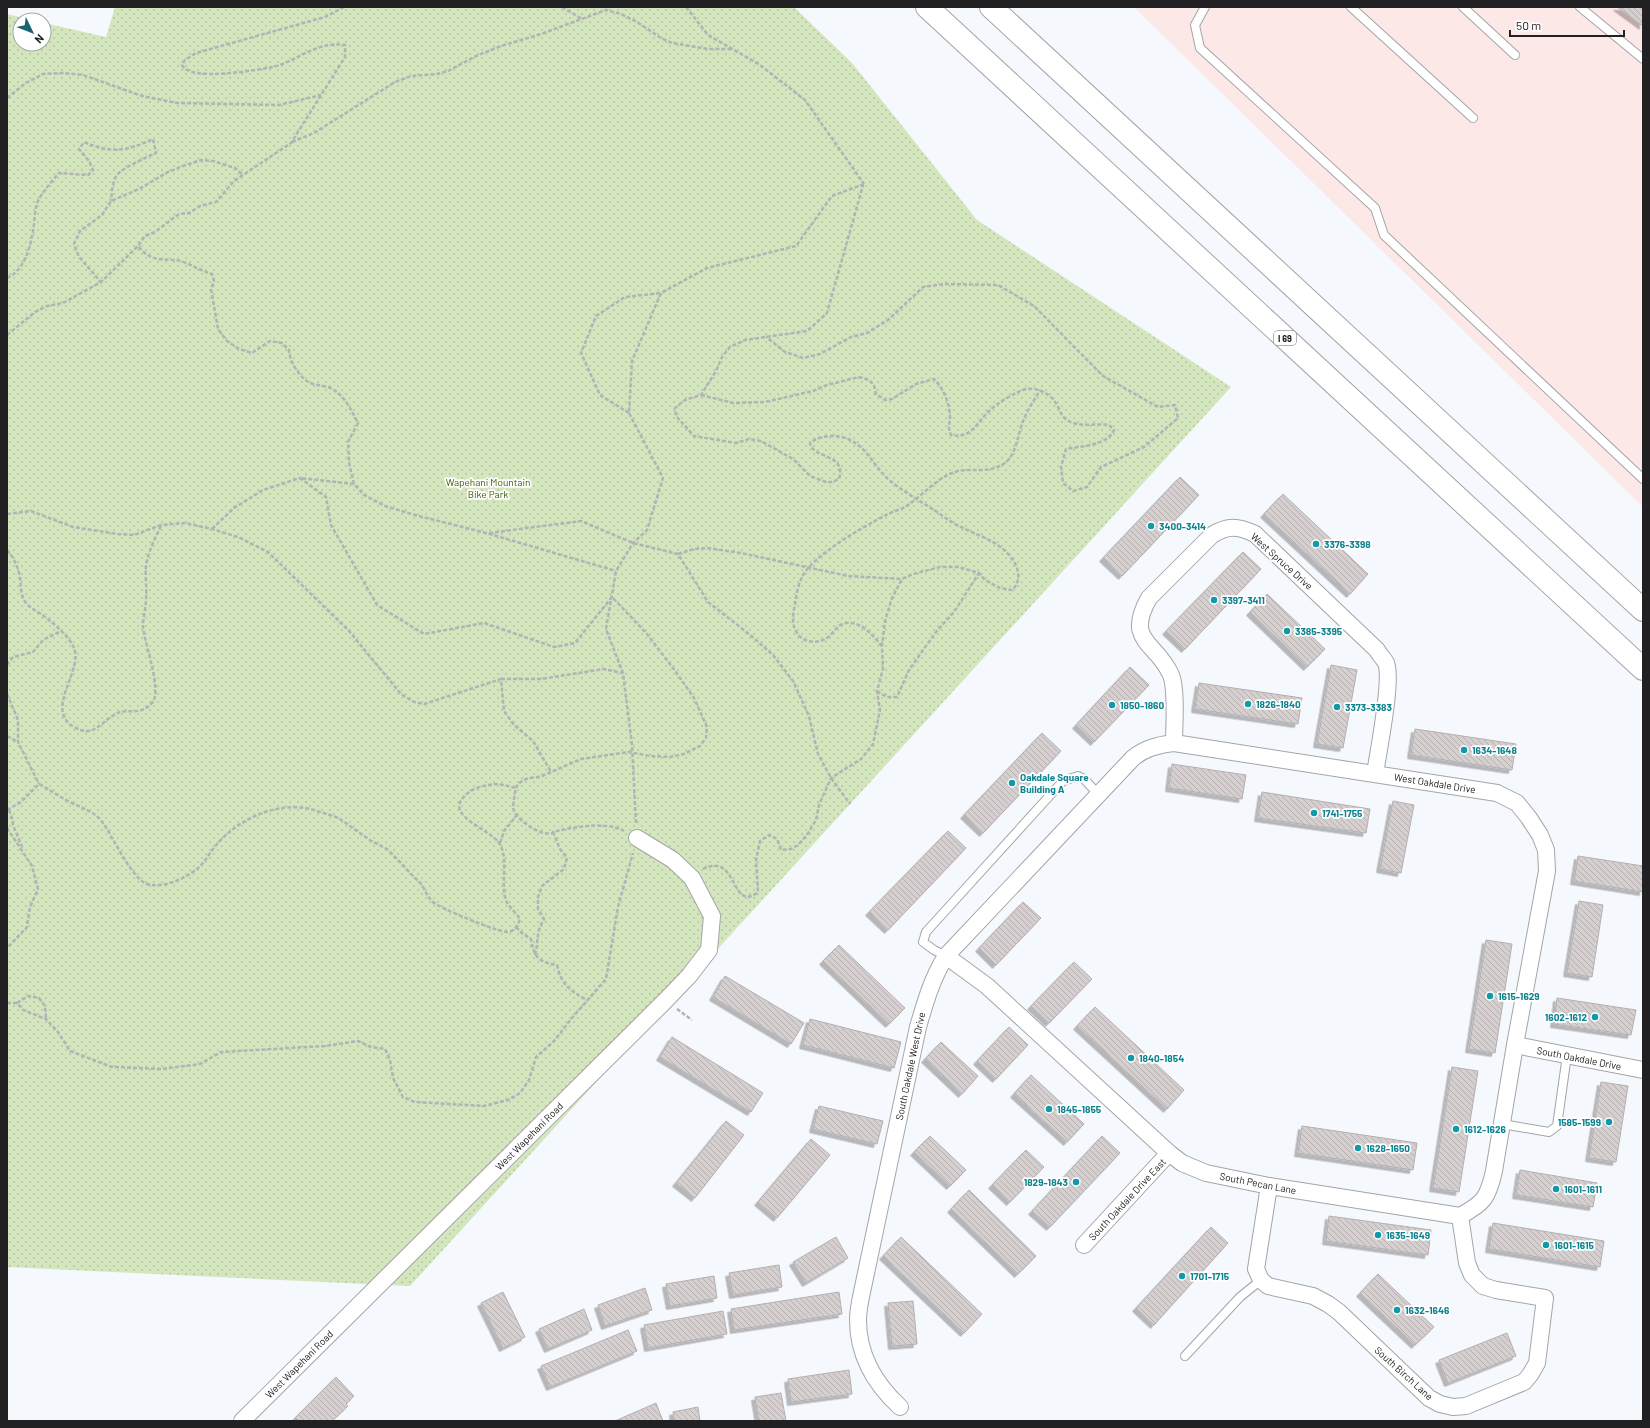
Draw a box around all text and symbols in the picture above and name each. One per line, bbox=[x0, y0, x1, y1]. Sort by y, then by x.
north arrow bbox=[12, 12, 52, 52]
scale bar bbox=[1510, 12, 1624, 38]
text: 50 m bbox=[1516, 18, 1541, 32]
text: N bbox=[32, 32, 47, 46]
road number: I 69 bbox=[1274, 331, 1296, 345]
park label: Wapehani Mountain Bike Park bbox=[446, 476, 530, 500]
place label: 3400-3414 bbox=[1159, 520, 1206, 532]
marker: 3400-3414 bbox=[1146, 521, 1156, 531]
street label: West Spruce Drive bbox=[1249, 530, 1315, 592]
place label: 3376-3398 bbox=[1324, 538, 1371, 550]
marker: 3376-3398 bbox=[1311, 539, 1321, 549]
place label: 3397-3411 bbox=[1222, 594, 1265, 606]
marker: 3397-3411 bbox=[1209, 595, 1219, 605]
place label: 3385-3395 bbox=[1295, 625, 1343, 637]
marker: 3385-3395 bbox=[1282, 626, 1292, 636]
place label: 1826-1840 bbox=[1256, 698, 1301, 710]
place label: 1850-1860 bbox=[1120, 699, 1164, 711]
marker: 1826-1840 bbox=[1243, 699, 1253, 709]
marker: 1850-1860 bbox=[1107, 700, 1117, 710]
place label: 3373-3383 bbox=[1345, 701, 1392, 713]
marker: 3373-3383 bbox=[1332, 702, 1342, 712]
place label: 1634-1648 bbox=[1472, 744, 1517, 756]
marker: 1634-1648 bbox=[1459, 745, 1469, 755]
place label: Oakdale Square Building A bbox=[1020, 771, 1089, 795]
street label: West Oakdale Drive bbox=[1393, 771, 1477, 795]
marker: Oakdale Square Building A bbox=[1007, 778, 1017, 788]
place label: 1741-1755 bbox=[1322, 807, 1363, 819]
marker: 1741-1755 bbox=[1309, 808, 1319, 818]
place label: 1615-1629 bbox=[1498, 990, 1540, 1002]
marker: 1615-1629 bbox=[1485, 991, 1495, 1001]
street label: South Oakdale West Drive bbox=[893, 1011, 927, 1121]
place label: 1602-1612 bbox=[1545, 1011, 1587, 1023]
marker: 1602-1612 bbox=[1590, 1012, 1600, 1022]
street label: South Oakdale Drive bbox=[1536, 1044, 1622, 1072]
place label: 1840-1854 bbox=[1139, 1052, 1184, 1064]
marker: 1840-1854 bbox=[1126, 1053, 1136, 1063]
street label: West Wapehani Road bbox=[493, 1100, 565, 1172]
place label: 1845-1855 bbox=[1057, 1103, 1102, 1115]
marker: 1845-1855 bbox=[1044, 1104, 1054, 1114]
place label: 1585-1599 bbox=[1558, 1116, 1601, 1128]
marker: 1585-1599 bbox=[1604, 1117, 1614, 1127]
place label: 1612-1626 bbox=[1464, 1123, 1507, 1135]
marker: 1612-1626 bbox=[1451, 1124, 1461, 1134]
place label: 1628-1650 bbox=[1366, 1142, 1410, 1154]
marker: 1628-1650 bbox=[1353, 1143, 1363, 1153]
street label: South Oakdale Drive East bbox=[1086, 1155, 1168, 1243]
street label: South Pecan Lane bbox=[1219, 1170, 1297, 1196]
place label: 1829-1843 bbox=[1024, 1176, 1068, 1188]
marker: 1829-1843 bbox=[1071, 1177, 1081, 1187]
place label: 1601-1611 bbox=[1564, 1183, 1602, 1195]
marker: 1601-1611 bbox=[1551, 1184, 1561, 1194]
place label: 1635-1649 bbox=[1386, 1229, 1430, 1241]
marker: 1635-1649 bbox=[1373, 1230, 1383, 1240]
place label: 1601-1615 bbox=[1554, 1239, 1595, 1251]
marker: 1601-1615 bbox=[1541, 1240, 1551, 1250]
place label: 1701-1715 bbox=[1190, 1270, 1230, 1282]
marker: 1701-1715 bbox=[1177, 1271, 1187, 1281]
place label: 1632-1646 bbox=[1405, 1304, 1450, 1316]
marker: 1632-1646 bbox=[1392, 1305, 1402, 1315]
street label: West Wapehani Road bbox=[263, 1328, 335, 1400]
street label: South Birch Lane bbox=[1372, 1344, 1436, 1402]

